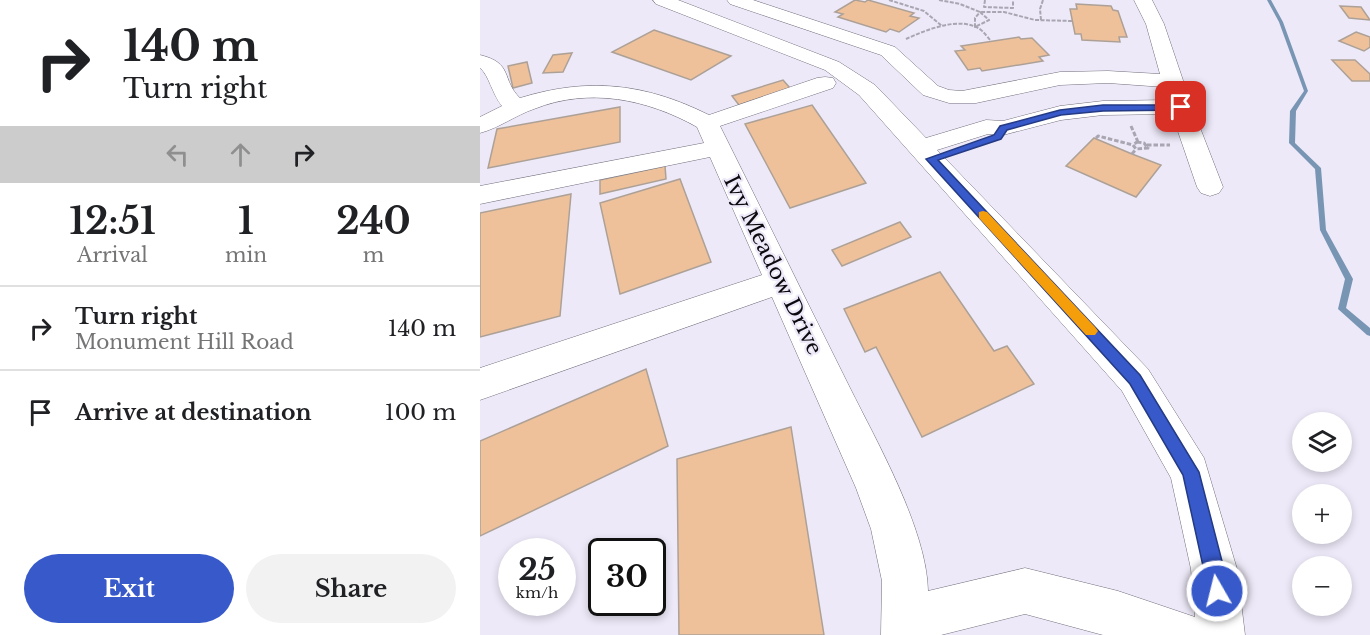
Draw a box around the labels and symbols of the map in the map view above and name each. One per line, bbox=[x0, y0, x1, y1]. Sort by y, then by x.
pin bbox=[1155, 81, 1206, 132]
street label: Ivy Meadow Drive bbox=[718, 171, 828, 359]
speed limit sign: 30 bbox=[588, 538, 666, 616]
position arrow bbox=[1185, 559, 1249, 623]

